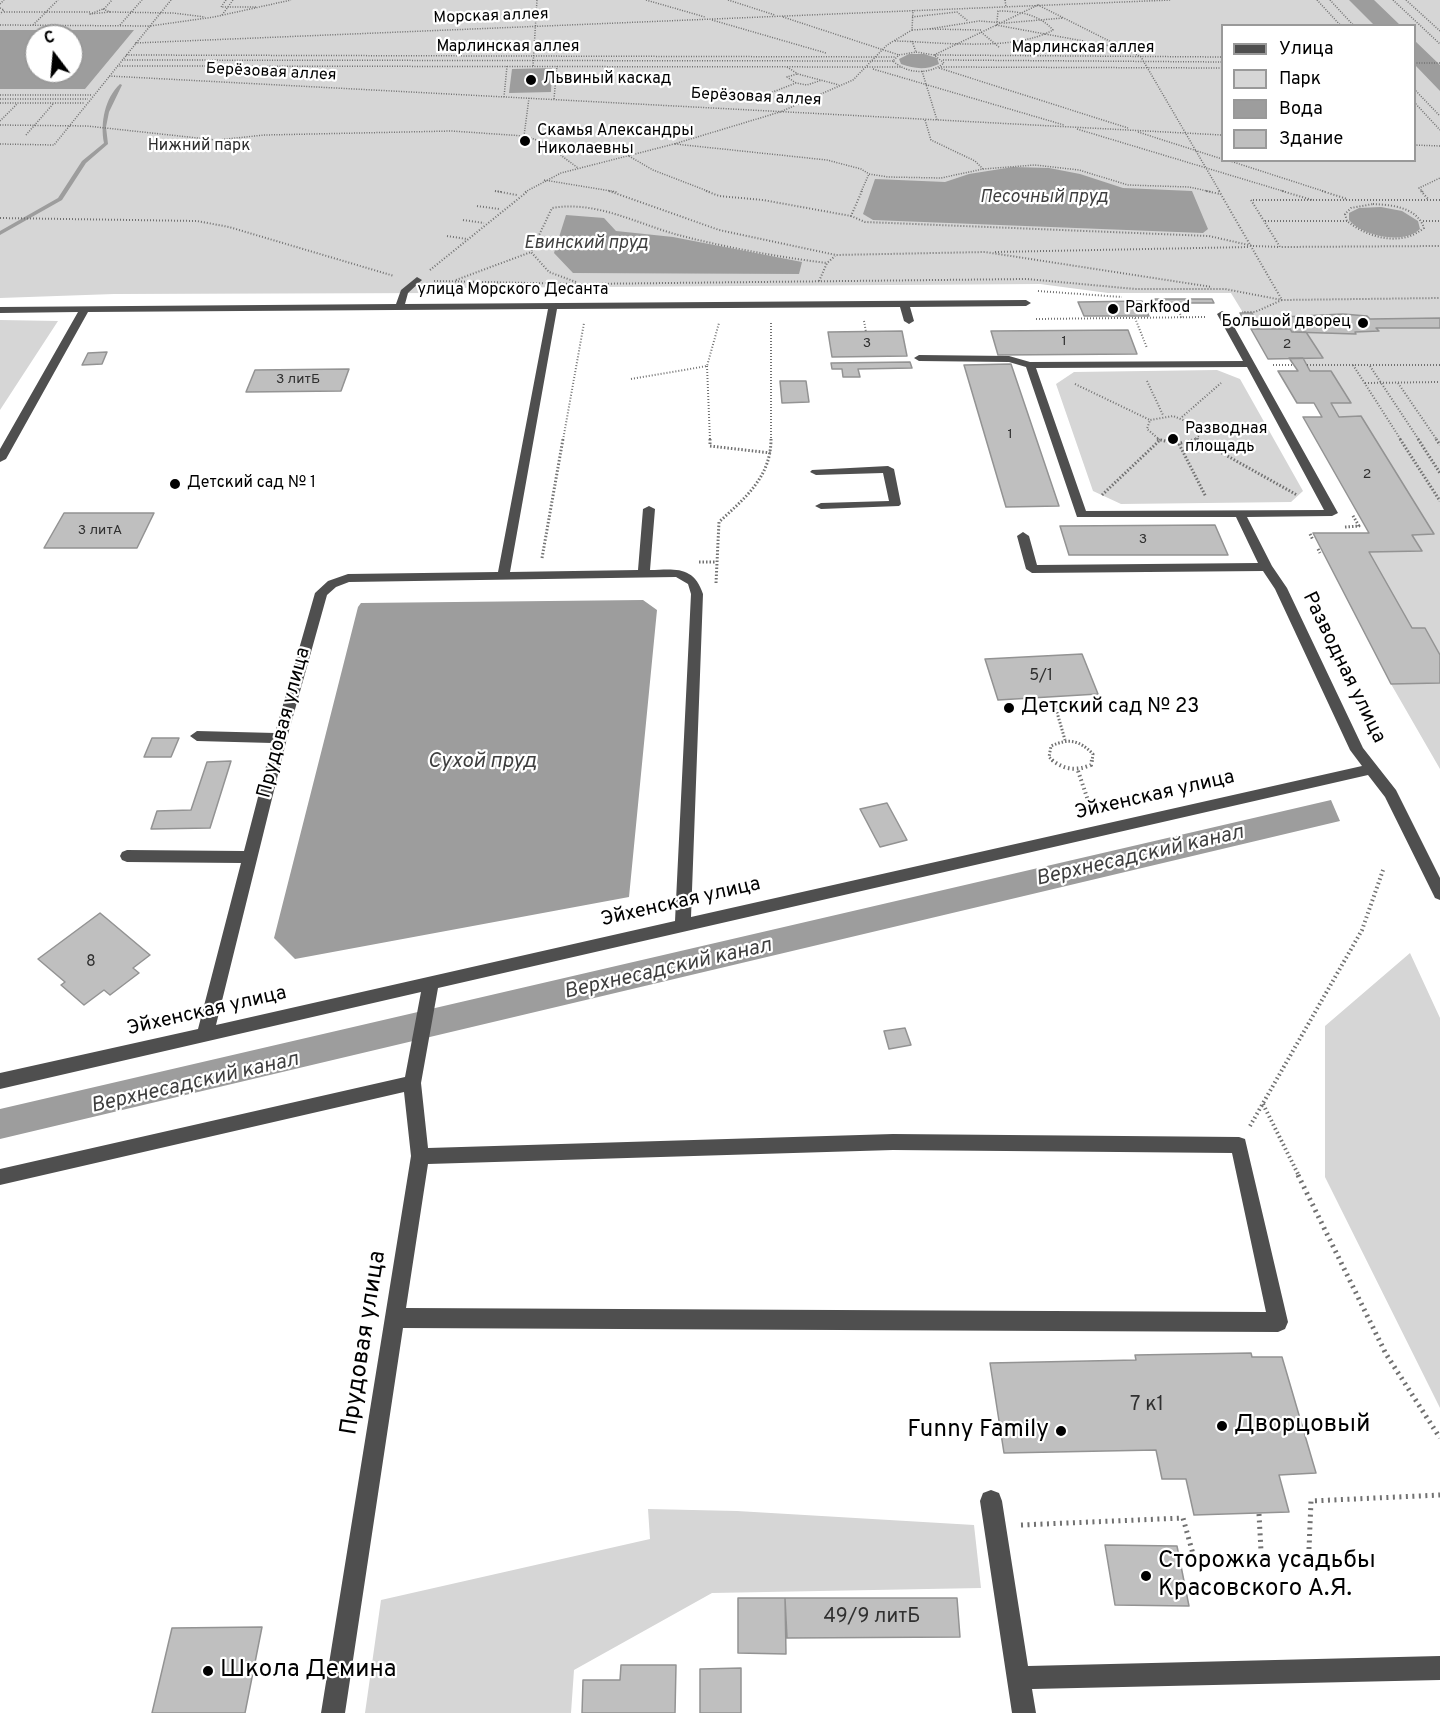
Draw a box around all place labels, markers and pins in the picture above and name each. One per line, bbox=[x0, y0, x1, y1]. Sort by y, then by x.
place label: Львиный каскад bbox=[543, 70, 671, 90]
marker: Львиный каскад bbox=[524, 73, 538, 87]
place label: Скамья Александры Николаевны bbox=[537, 122, 694, 160]
marker: Скамья Александры Николаевны bbox=[518, 134, 532, 148]
place label: Parkfood bbox=[1125, 299, 1190, 319]
marker: Parkfood bbox=[1106, 302, 1120, 316]
place label: Большой дворец bbox=[1221, 313, 1351, 333]
marker: Большой дворец bbox=[1356, 316, 1370, 330]
place label: Разводная площадь bbox=[1185, 420, 1267, 458]
marker: Разводная площадь bbox=[1166, 432, 1180, 446]
place label: Детский сад № 1 bbox=[187, 474, 316, 494]
marker: Детский сад № 1 bbox=[168, 477, 182, 491]
place label: Детский сад № 23 bbox=[1021, 696, 1199, 720]
marker: Детский сад № 23 bbox=[1002, 701, 1016, 715]
place label: Дворцовый bbox=[1234, 1412, 1370, 1440]
place label: Funny Family bbox=[907, 1417, 1049, 1445]
marker: Дворцовый bbox=[1215, 1419, 1229, 1433]
marker: Funny Family bbox=[1054, 1424, 1068, 1438]
place label: Сторожка усадьбы Красовского А.Я. bbox=[1158, 1548, 1376, 1604]
marker: Сторожка усадьбы Красовского А.Я. bbox=[1139, 1569, 1153, 1583]
place label: Школа Демина bbox=[220, 1657, 396, 1685]
marker: Школа Демина bbox=[201, 1664, 215, 1678]

